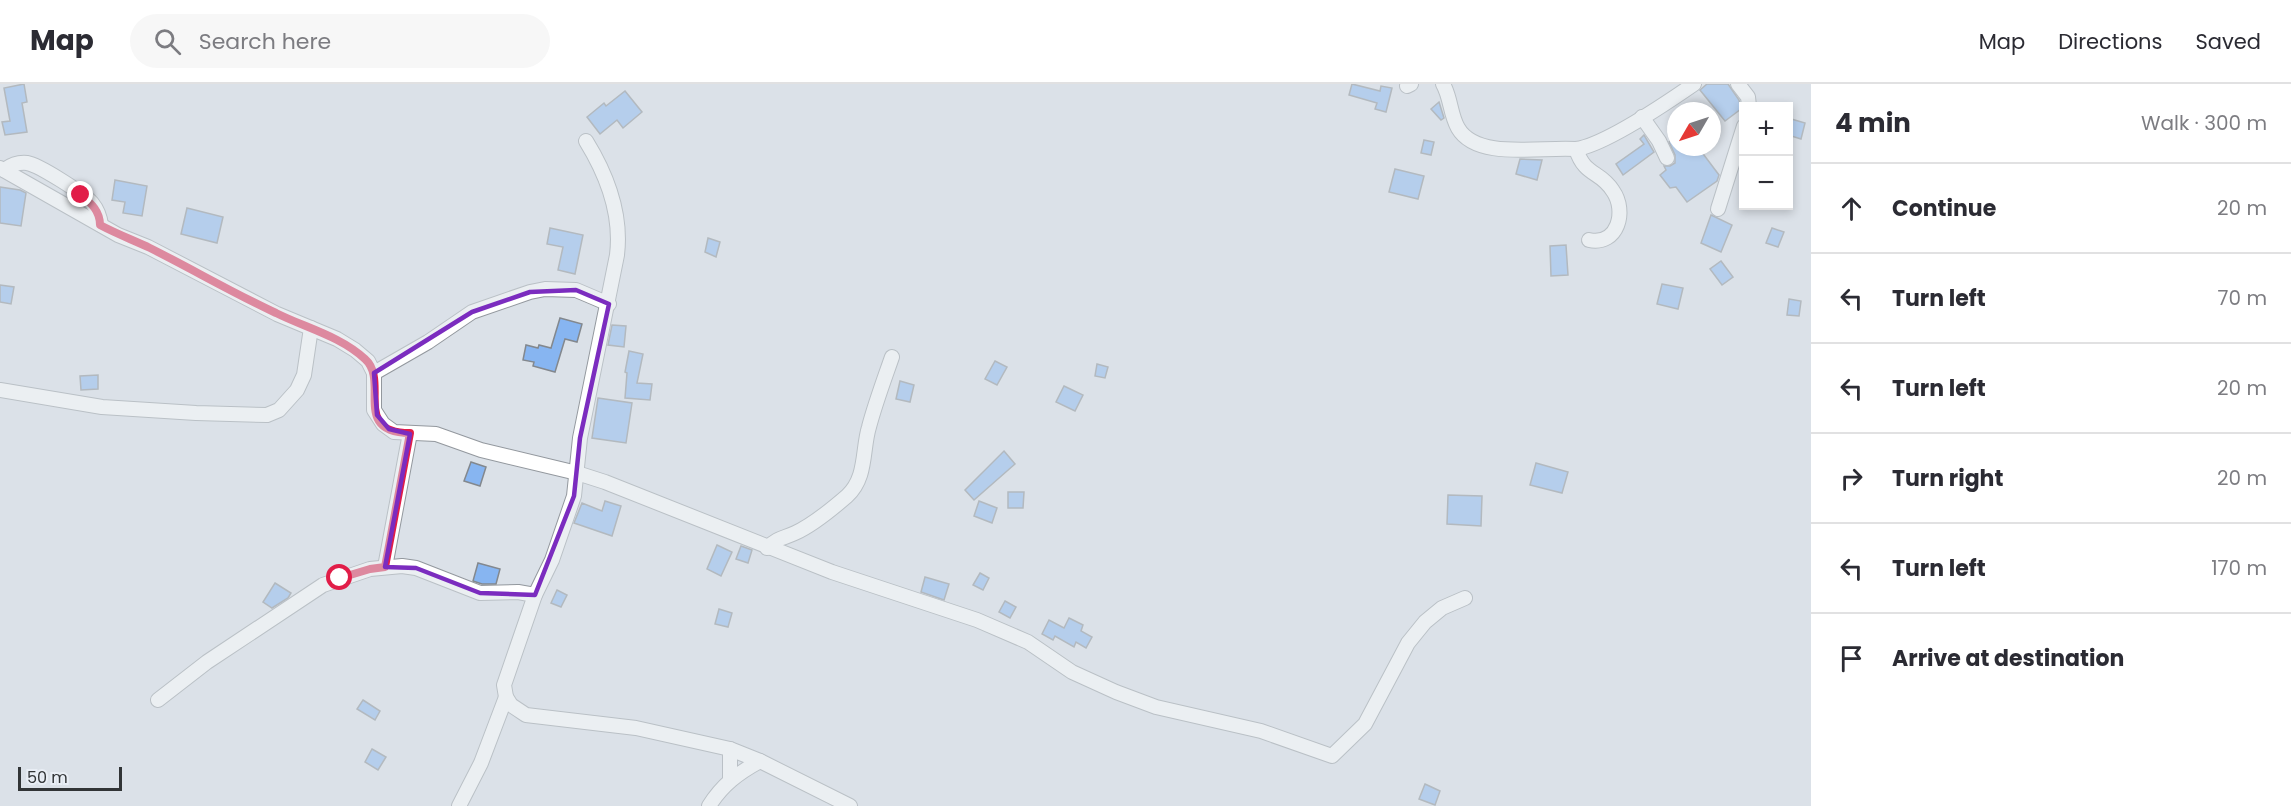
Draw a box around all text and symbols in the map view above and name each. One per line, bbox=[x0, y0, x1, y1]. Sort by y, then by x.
search box bbox=[130, 14, 550, 68]
text: Map bbox=[30, 21, 94, 60]
icon: search bbox=[151, 25, 184, 58]
text: Search here bbox=[199, 26, 331, 57]
text: Map bbox=[1979, 27, 2025, 56]
text: Directions bbox=[2058, 27, 2162, 56]
text: Saved bbox=[2195, 27, 2261, 56]
north arrow bbox=[1667, 102, 1721, 156]
map controls bbox=[1739, 102, 1793, 210]
button: + bbox=[1739, 102, 1793, 156]
text: 4 min bbox=[1835, 105, 1911, 141]
text: Walk · 300 m bbox=[2141, 109, 2267, 137]
button: − bbox=[1739, 156, 1793, 210]
route end bbox=[67, 181, 93, 207]
icon: ahead bbox=[1835, 192, 1868, 225]
text: Continue bbox=[1892, 193, 1996, 224]
text: 20 m bbox=[2217, 194, 2267, 222]
icon: left bbox=[1835, 282, 1868, 315]
text: Turn left bbox=[1892, 283, 1986, 314]
text: 70 m bbox=[2218, 284, 2267, 312]
icon: left bbox=[1835, 372, 1868, 405]
text: Turn left bbox=[1892, 373, 1986, 404]
text: 20 m bbox=[2217, 374, 2267, 402]
icon: right bbox=[1835, 462, 1868, 495]
text: Turn right bbox=[1892, 463, 2003, 494]
text: 20 m bbox=[2217, 464, 2267, 492]
icon: left bbox=[1835, 552, 1868, 585]
text: Turn left bbox=[1892, 553, 1986, 584]
text: 170 m bbox=[2211, 554, 2267, 582]
route start bbox=[326, 564, 352, 590]
icon: arrive bbox=[1835, 642, 1868, 675]
text: Arrive at destination bbox=[1892, 643, 2124, 674]
scale bar bbox=[18, 764, 122, 792]
text: 50 m bbox=[27, 766, 68, 789]

